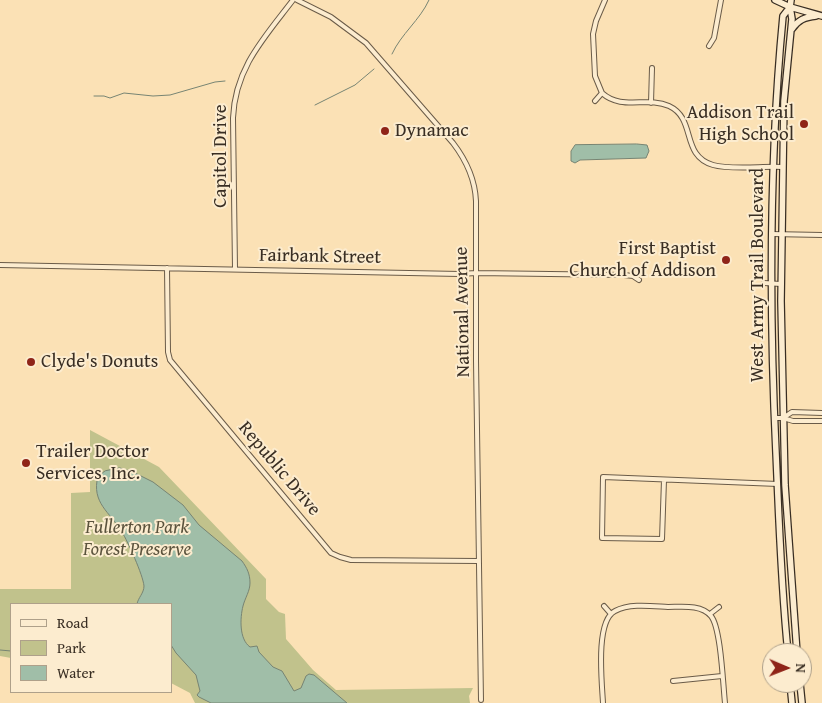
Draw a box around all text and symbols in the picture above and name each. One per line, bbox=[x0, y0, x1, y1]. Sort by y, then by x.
place label: Addison Trail High School bbox=[687, 102, 794, 146]
street label: Capitol Drive bbox=[210, 104, 232, 208]
marker: Addison Trail High School bbox=[798, 118, 810, 130]
place label: Dynamac bbox=[395, 120, 469, 142]
marker: Dynamac bbox=[379, 125, 391, 137]
street label: West Army Trail Boulevard bbox=[747, 168, 769, 382]
place label: First Baptist Church of Addison bbox=[569, 238, 716, 282]
street label: Fairbank Street bbox=[259, 245, 381, 269]
street label: National Avenue bbox=[450, 246, 476, 378]
marker: First Baptist Church of Addison bbox=[720, 254, 732, 266]
place label: Clyde's Donuts bbox=[41, 351, 158, 373]
marker: Clyde's Donuts bbox=[25, 356, 37, 368]
street label: Republic Drive bbox=[233, 417, 325, 521]
place label: Trailer Doctor Services, Inc. bbox=[36, 441, 149, 485]
marker: Trailer Doctor Services, Inc. bbox=[20, 457, 32, 469]
park label: Fullerton Park Forest Preserve bbox=[83, 517, 191, 561]
legend bbox=[10, 603, 172, 693]
text: Road bbox=[57, 612, 88, 633]
text: Park bbox=[57, 637, 86, 658]
north arrow bbox=[762, 643, 812, 693]
text: Water bbox=[57, 662, 95, 683]
text: N bbox=[791, 663, 811, 673]

